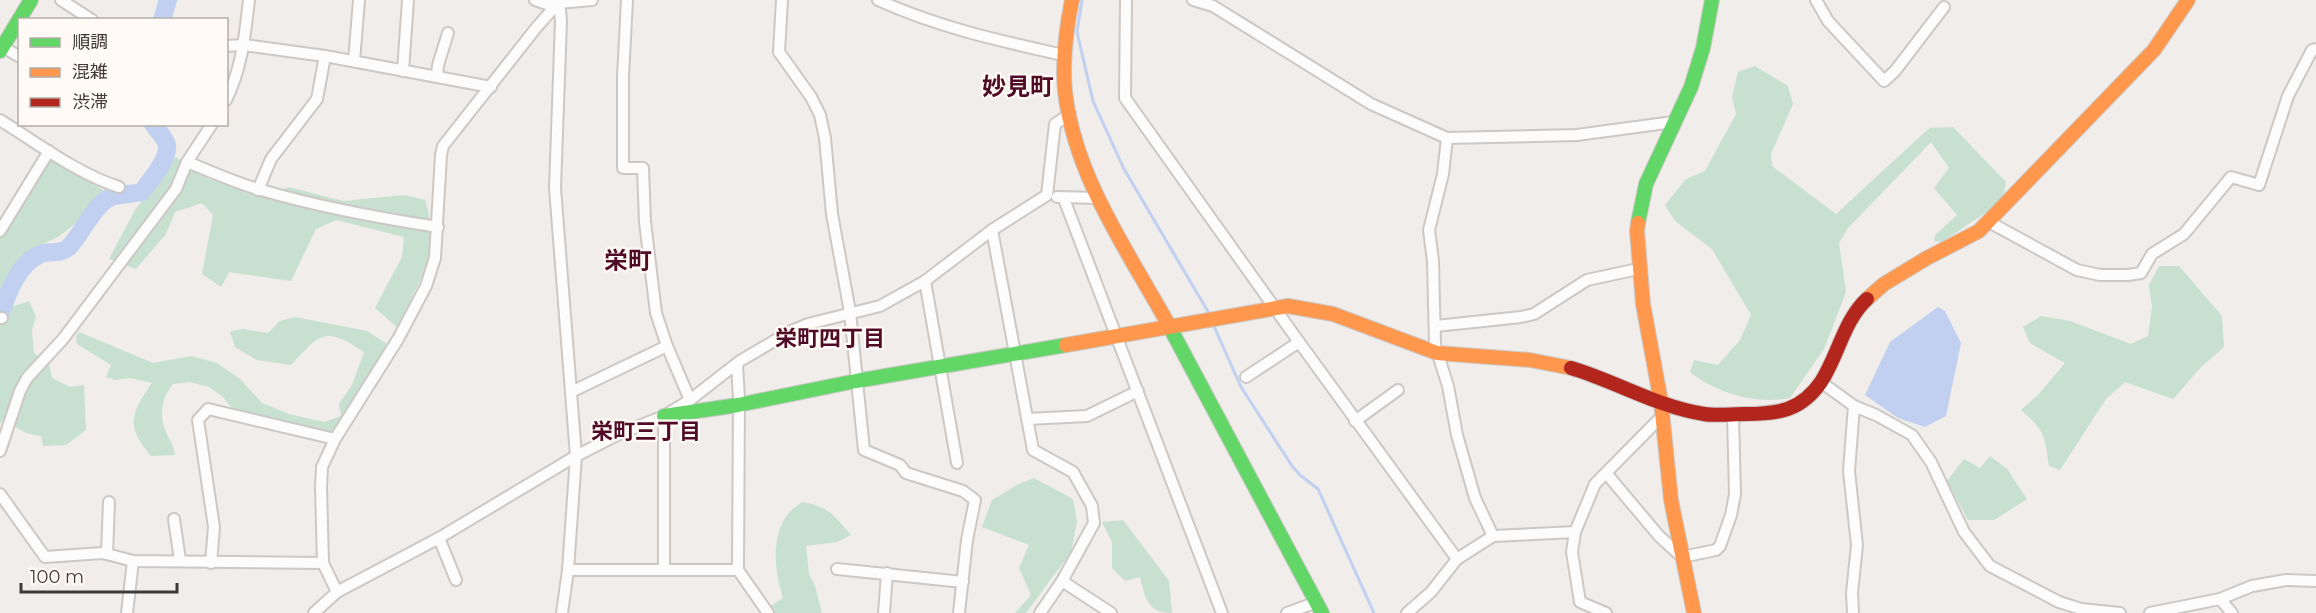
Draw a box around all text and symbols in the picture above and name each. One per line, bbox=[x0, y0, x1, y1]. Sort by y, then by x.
legend bbox=[18, 18, 228, 126]
text: 順調 bbox=[72, 31, 108, 53]
text: 混雑 bbox=[72, 61, 108, 83]
district label: 妙見町 bbox=[982, 72, 1054, 101]
text: 渋滞 bbox=[72, 91, 108, 113]
district label: 栄町 bbox=[604, 246, 652, 275]
district label: 栄町四丁目 bbox=[775, 325, 885, 352]
district label: 栄町三丁目 bbox=[591, 418, 701, 445]
scale bar bbox=[21, 556, 177, 594]
text: 100 m bbox=[30, 566, 84, 588]

